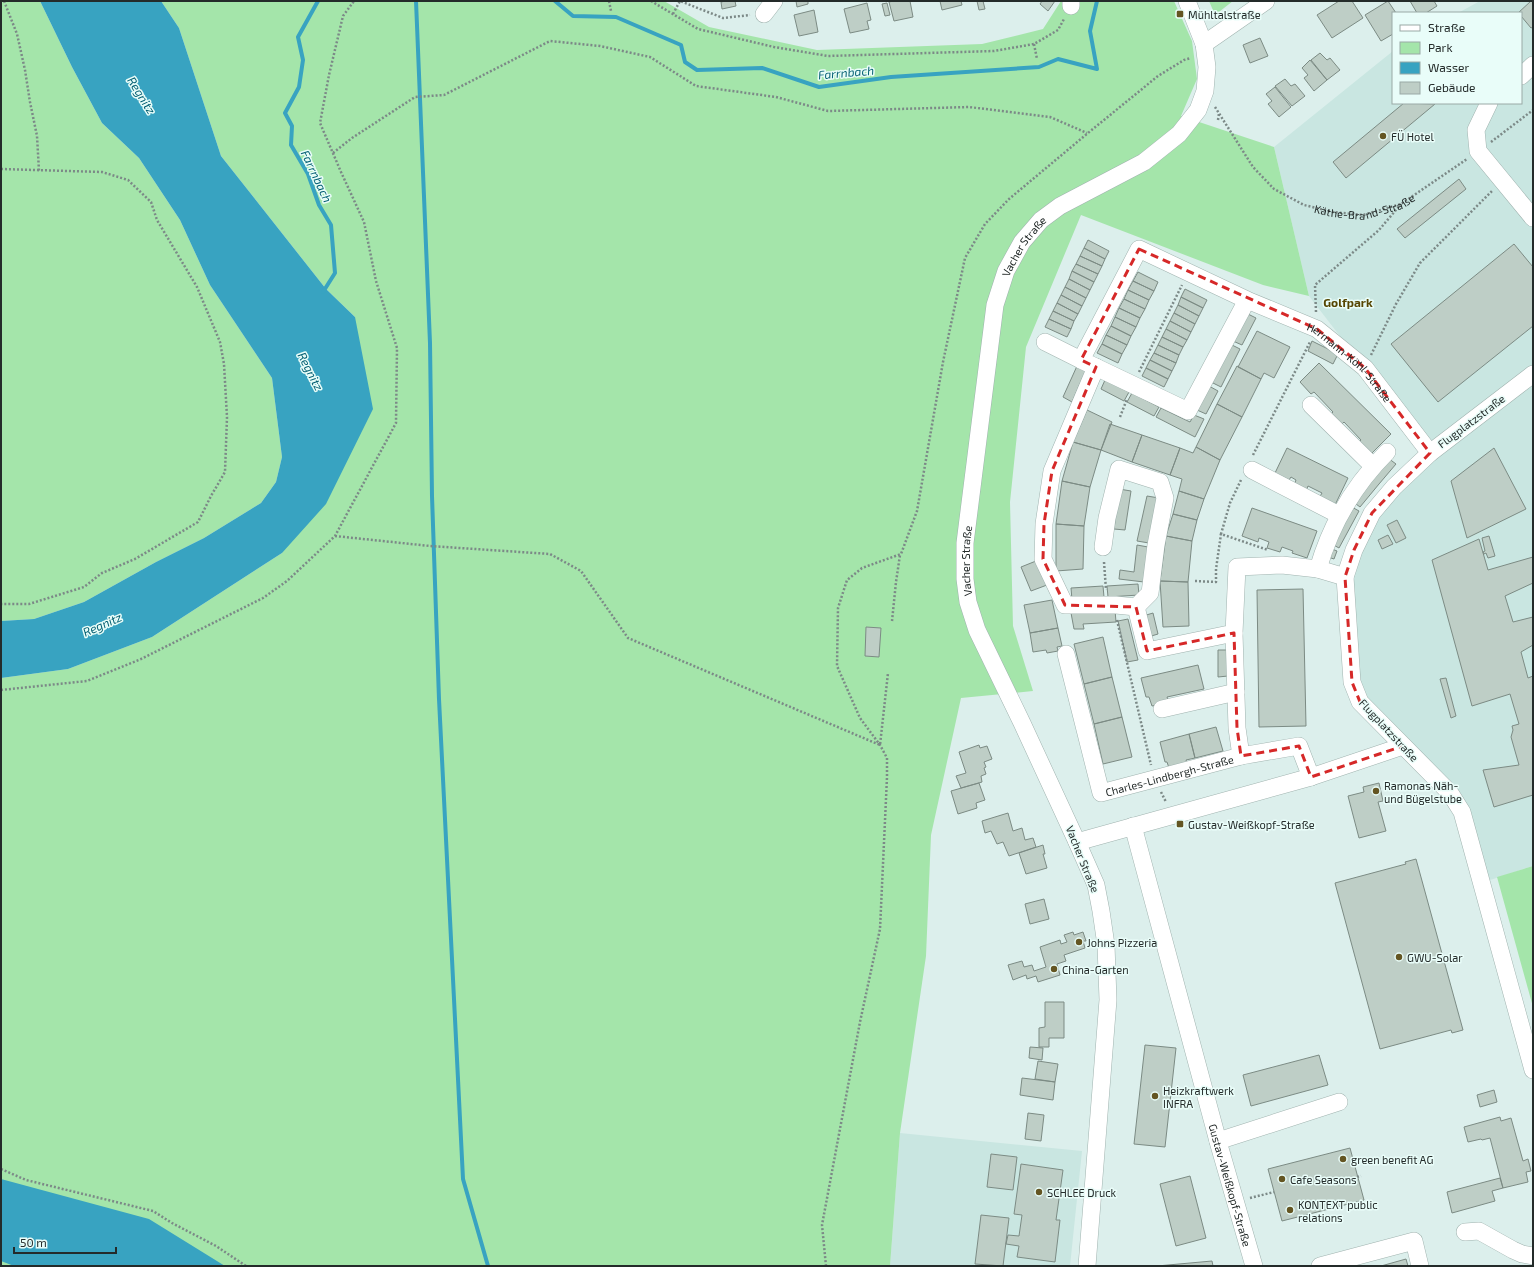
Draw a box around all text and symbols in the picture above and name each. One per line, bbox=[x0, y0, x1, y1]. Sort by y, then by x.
place label: Mühltalstraße bbox=[1188, 8, 1261, 21]
marker: Mühltalstraße bbox=[1175, 9, 1185, 19]
legend bbox=[1392, 12, 1522, 104]
text: Straße bbox=[1428, 20, 1465, 34]
text: Park bbox=[1428, 40, 1453, 54]
text: Wasser bbox=[1428, 60, 1469, 74]
water label: Farrnbach bbox=[817, 63, 875, 81]
water label: Regnitz bbox=[125, 74, 159, 116]
text: Gebäude bbox=[1428, 80, 1476, 94]
place label: FÜ Hotel bbox=[1391, 129, 1434, 143]
marker: FÜ Hotel bbox=[1378, 131, 1388, 141]
water label: Farrnbach bbox=[299, 148, 335, 204]
street label: Käthe-Brand-Straße bbox=[1313, 190, 1417, 222]
street label: Vacher Straße bbox=[998, 212, 1048, 278]
district label: Golfpark bbox=[1323, 295, 1373, 309]
street label: Hermann-Köhl-Straße bbox=[1305, 319, 1395, 404]
water label: Regnitz bbox=[295, 349, 327, 393]
street label: Flugplatzstraße bbox=[1435, 391, 1507, 450]
street label: Vacher Straße bbox=[958, 525, 974, 597]
water label: Regnitz bbox=[80, 609, 124, 639]
street label: Flugplatzstraße bbox=[1357, 696, 1421, 764]
street label: Charles-Lindbergh-Straße bbox=[1104, 752, 1235, 798]
place label: Ramonas Näh- und Bügelstube bbox=[1384, 779, 1462, 805]
marker: Ramonas Näh- und Bügelstube bbox=[1371, 786, 1381, 796]
place label: Gustav-Weißkopf-Straße bbox=[1188, 818, 1315, 831]
marker: Gustav-Weißkopf-Straße bbox=[1175, 819, 1185, 829]
street label: Vacher Straße bbox=[1064, 824, 1102, 894]
place label: Johns Pizzeria bbox=[1087, 936, 1157, 949]
marker: Johns Pizzeria bbox=[1074, 937, 1084, 947]
place label: GWU-Solar bbox=[1407, 951, 1463, 964]
marker: GWU-Solar bbox=[1394, 952, 1404, 962]
place label: China-Garten bbox=[1062, 963, 1129, 976]
marker: China-Garten bbox=[1049, 964, 1059, 974]
place label: Heizkraftwerk INFRA bbox=[1163, 1084, 1234, 1110]
marker: Heizkraftwerk INFRA bbox=[1150, 1091, 1160, 1101]
street label: Gustav-Weißkopf-Straße bbox=[1207, 1122, 1254, 1248]
place label: green benefit AG bbox=[1351, 1153, 1433, 1166]
marker: green benefit AG bbox=[1338, 1154, 1348, 1164]
place label: Cafe Seasons bbox=[1290, 1173, 1357, 1186]
marker: Cafe Seasons bbox=[1277, 1174, 1287, 1184]
place label: SCHLEE Druck bbox=[1047, 1186, 1117, 1199]
marker: SCHLEE Druck bbox=[1034, 1187, 1044, 1197]
place label: KONTEXT public relations bbox=[1298, 1198, 1378, 1224]
marker: KONTEXT public relations bbox=[1285, 1205, 1295, 1215]
scale bar bbox=[14, 1229, 116, 1255]
text: 50 m bbox=[20, 1235, 47, 1249]

